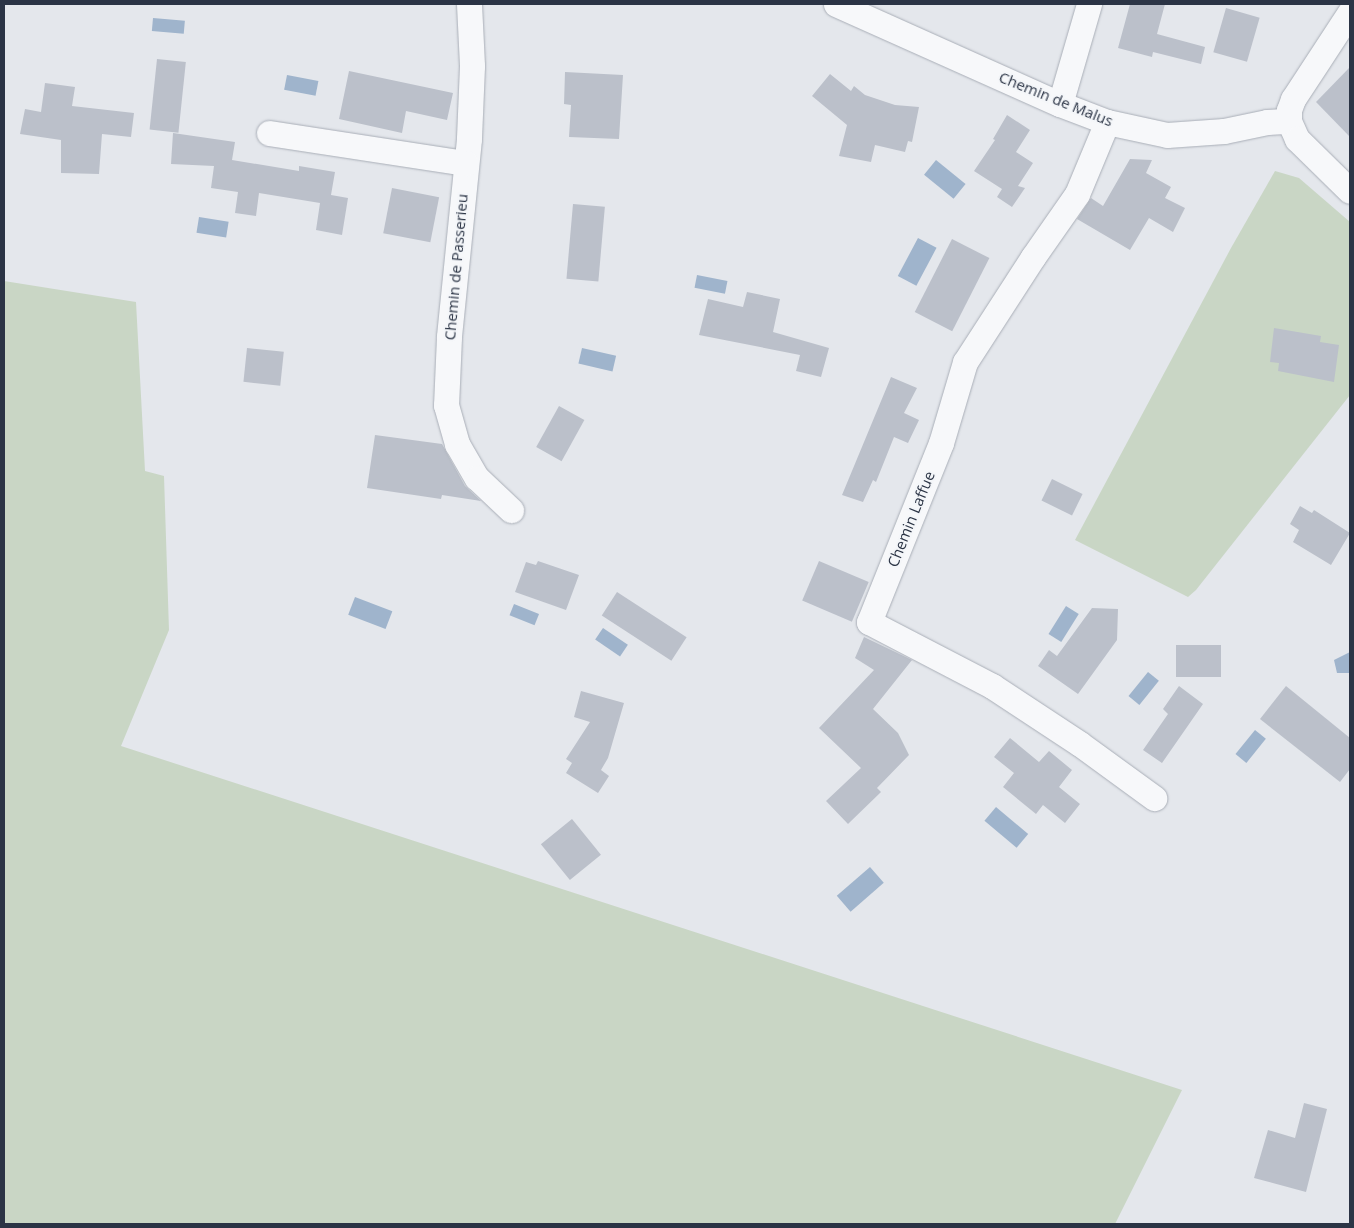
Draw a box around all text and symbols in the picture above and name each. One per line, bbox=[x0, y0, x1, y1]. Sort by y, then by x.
street label: Chemin de Malus bbox=[996, 68, 1116, 130]
street label: Chemin de Passerieu bbox=[441, 193, 471, 341]
street label: Chemin Laffue bbox=[884, 468, 938, 570]

